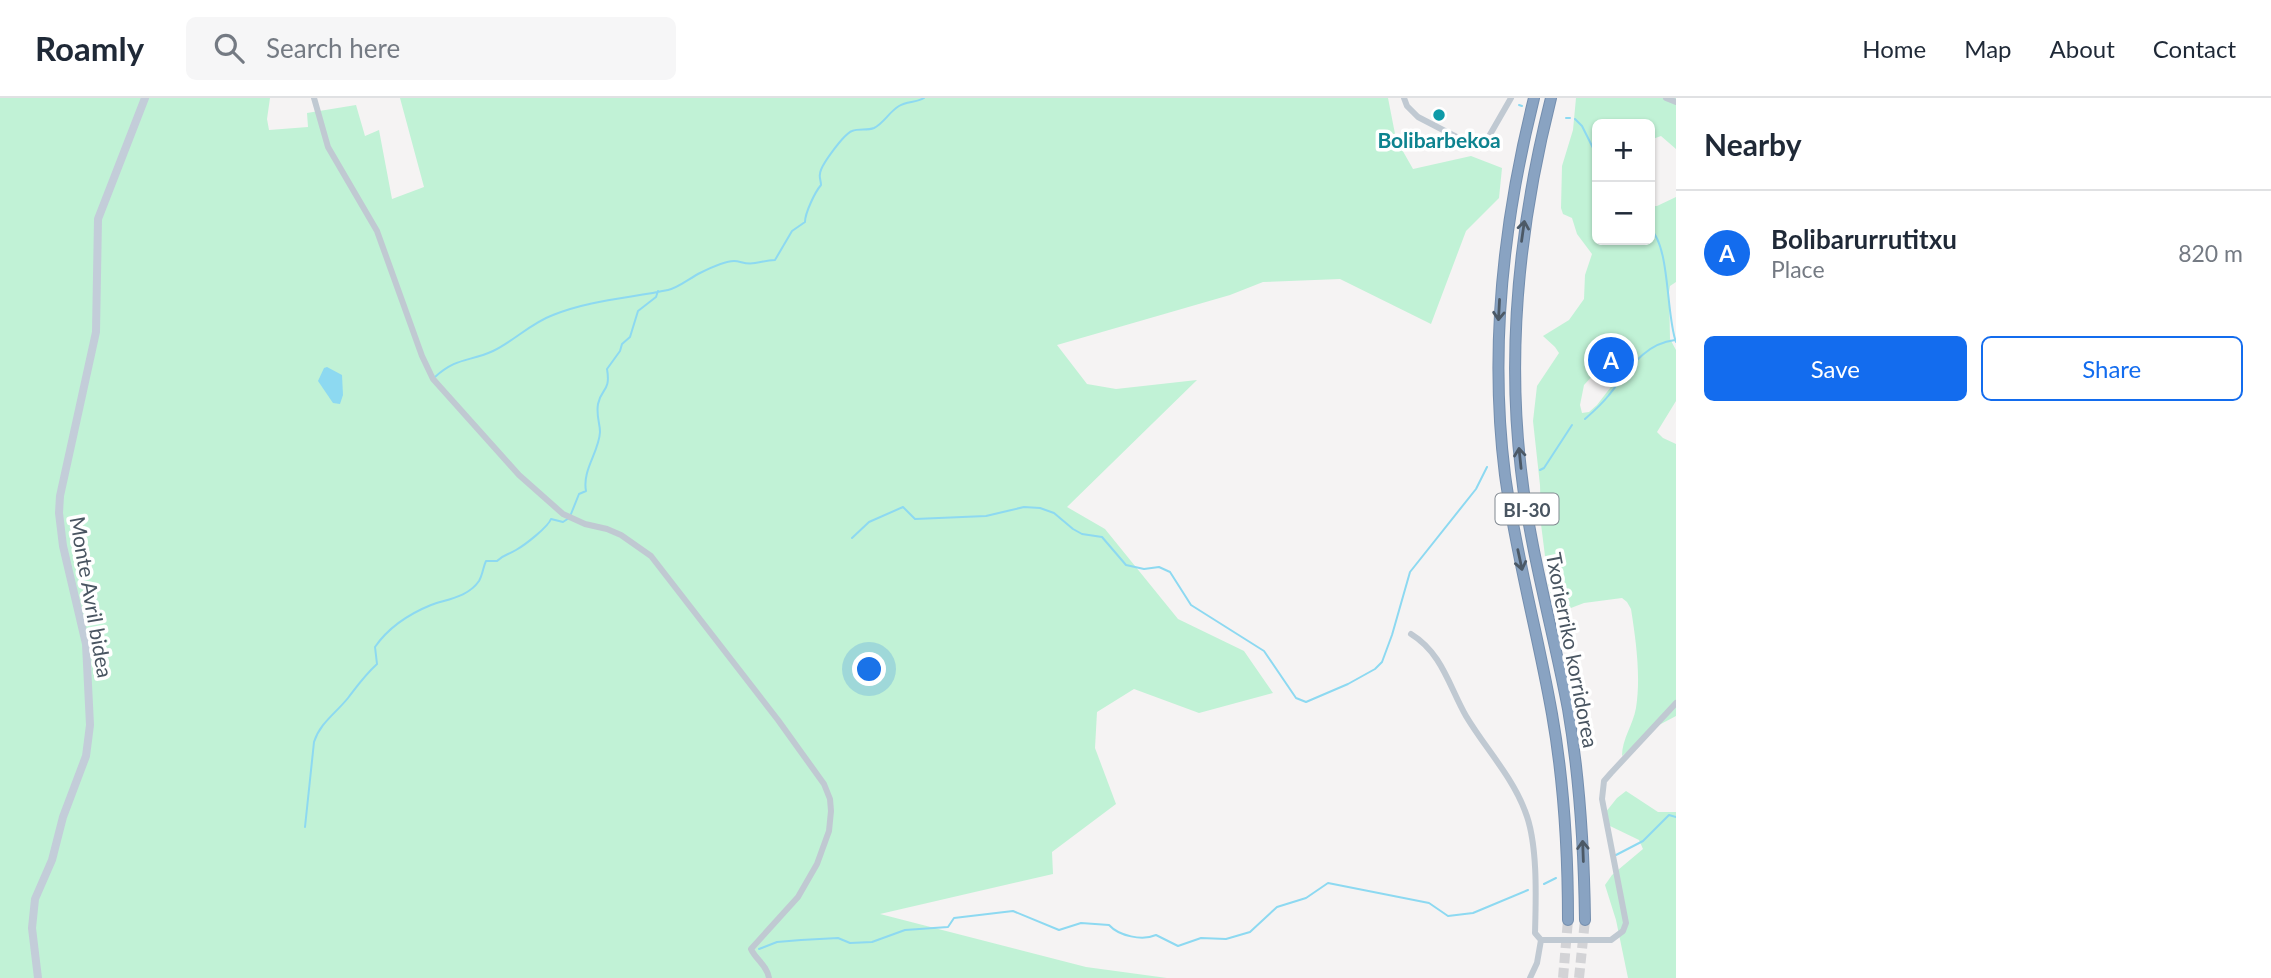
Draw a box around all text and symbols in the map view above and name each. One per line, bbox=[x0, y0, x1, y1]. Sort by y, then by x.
search box bbox=[186, 17, 676, 80]
text: Roamly bbox=[35, 28, 144, 68]
icon: search bbox=[210, 29, 248, 67]
text: Search here bbox=[266, 32, 400, 64]
text: Home bbox=[1862, 34, 1926, 63]
text: Map bbox=[1964, 34, 2012, 63]
text: About bbox=[2050, 34, 2115, 63]
text: Contact bbox=[2153, 34, 2236, 63]
marker: Bolibarbekoa bbox=[1431, 107, 1447, 123]
map controls bbox=[1592, 119, 1655, 245]
button: + bbox=[1592, 119, 1655, 182]
text: Nearby bbox=[1704, 126, 1802, 162]
place label: Bolibarbekoa bbox=[1377, 127, 1501, 152]
button: − bbox=[1592, 182, 1655, 245]
one-way arrow bbox=[1517, 220, 1530, 243]
text: Bolibarurrutitxu bbox=[1771, 223, 1957, 255]
text: A bbox=[1719, 239, 1735, 267]
text: 820 m bbox=[2178, 239, 2243, 267]
text: Place bbox=[1771, 255, 1825, 283]
one-way arrow bbox=[1493, 298, 1506, 321]
pin: A bbox=[1588, 334, 1634, 386]
button: Save bbox=[1704, 336, 1967, 401]
button: Share bbox=[1981, 336, 2243, 401]
one-way arrow bbox=[1513, 447, 1526, 470]
road number: BI-30 bbox=[1496, 494, 1558, 524]
street label: Monte Avril bidea bbox=[66, 514, 118, 680]
one-way arrow bbox=[1513, 548, 1527, 571]
street label: Txorierriko korridorea bbox=[1542, 550, 1604, 750]
your location bbox=[852, 652, 886, 686]
one-way arrow bbox=[1577, 840, 1590, 863]

